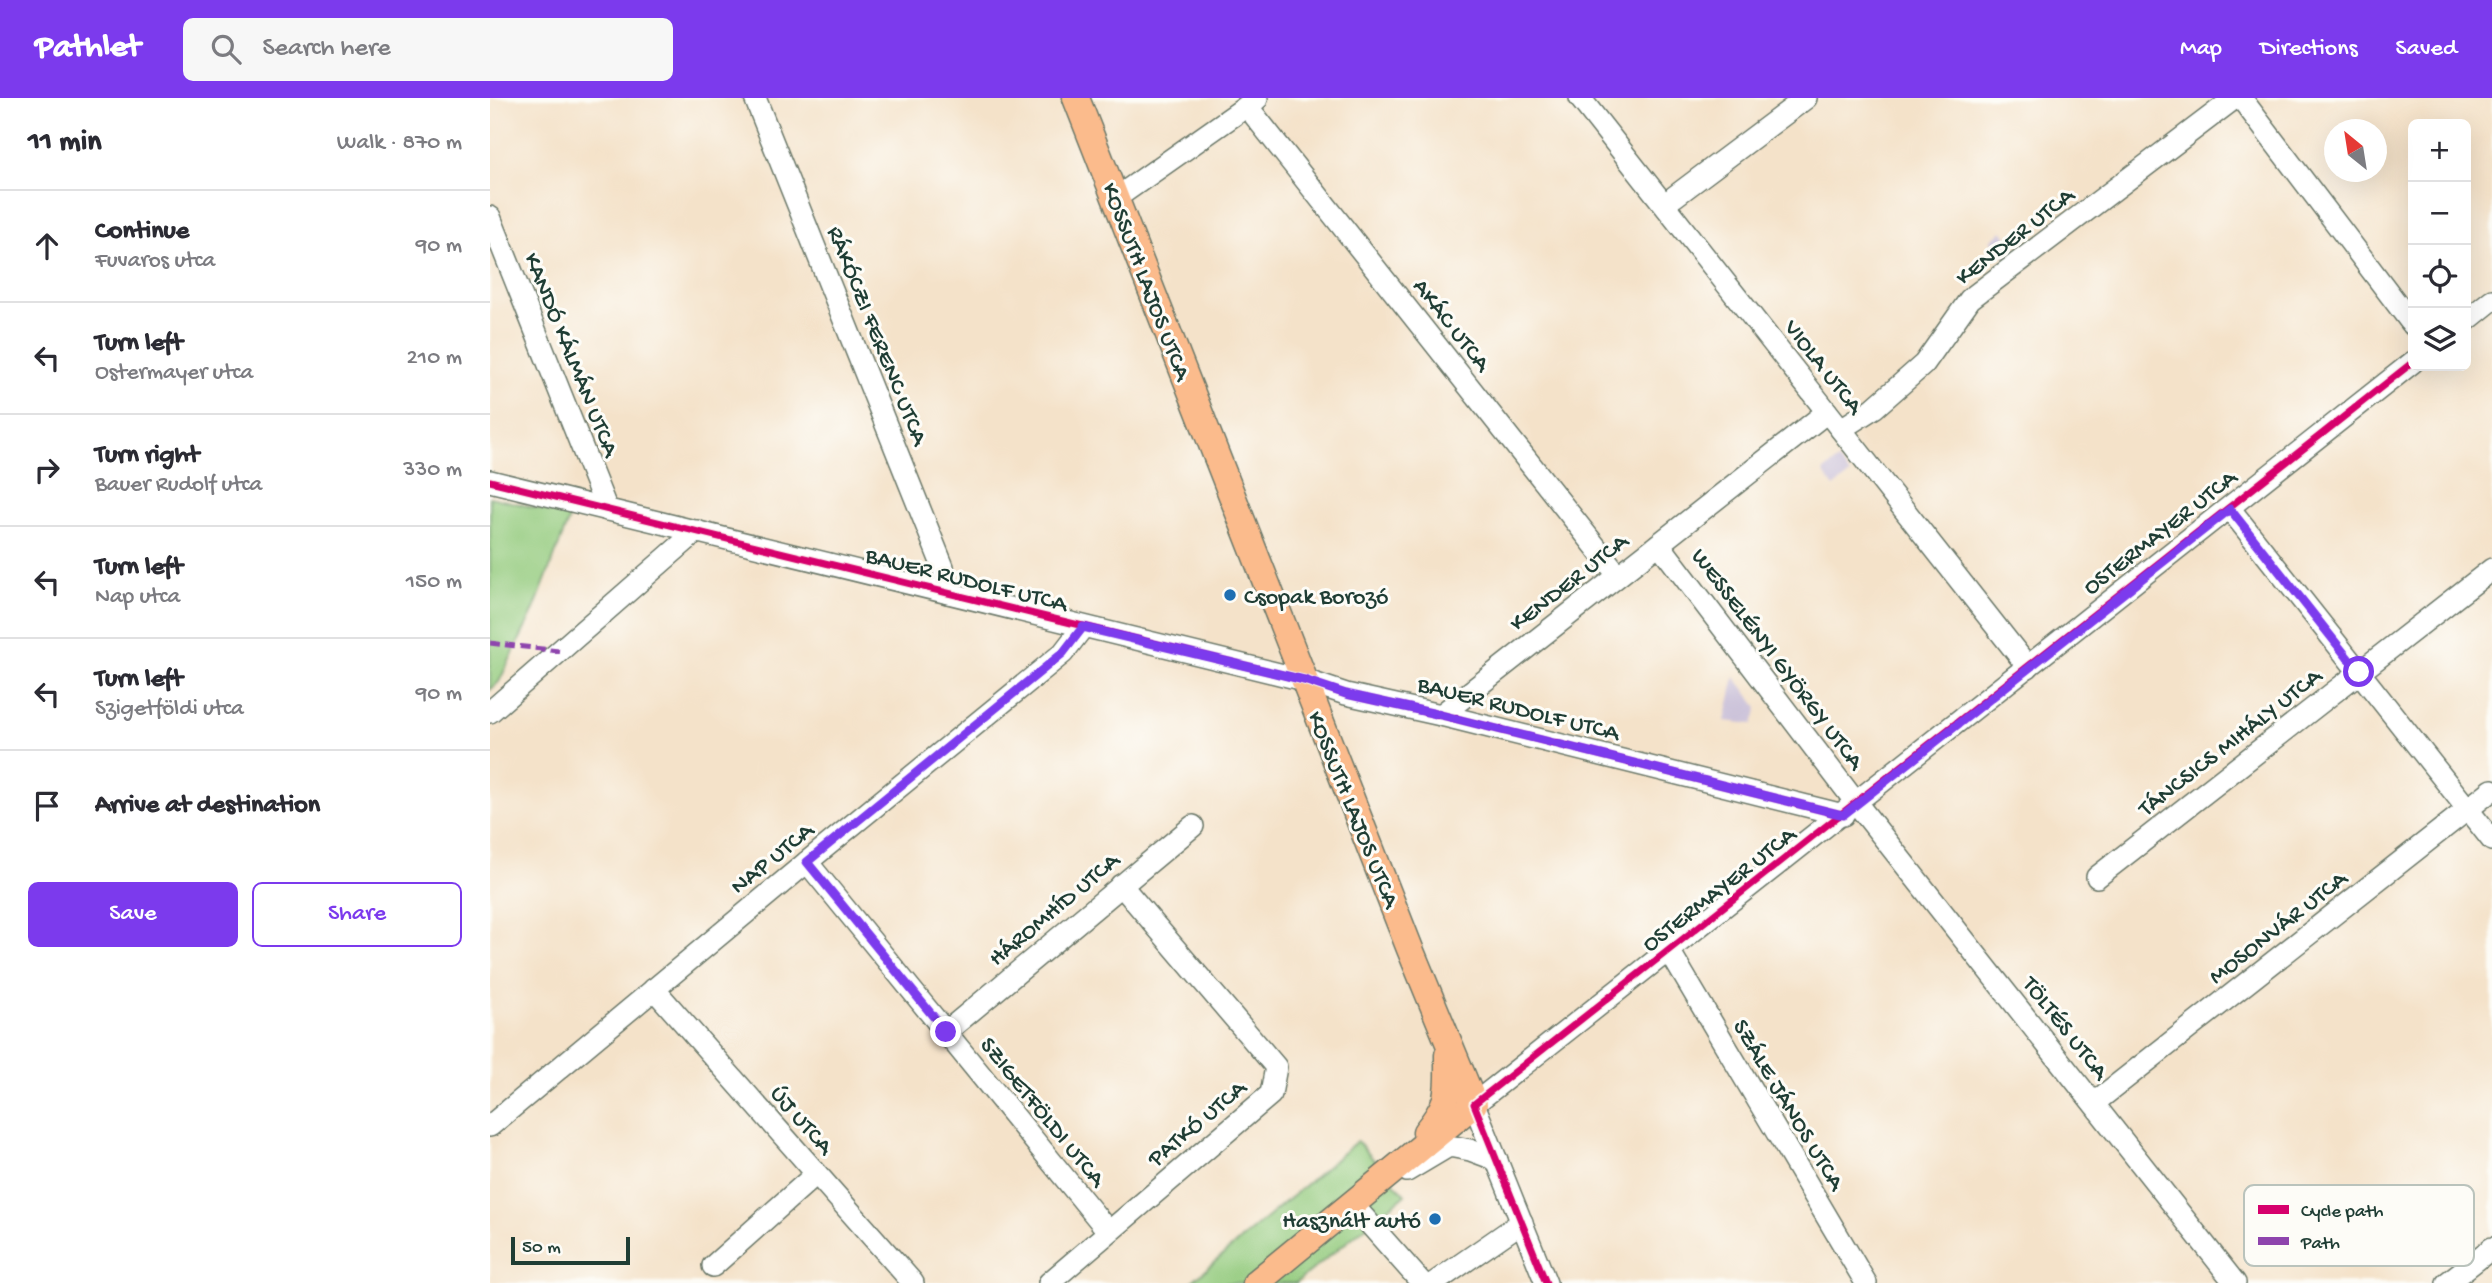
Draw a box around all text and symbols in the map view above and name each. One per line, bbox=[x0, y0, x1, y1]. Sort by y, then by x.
search box bbox=[183, 18, 673, 81]
text: Pathlet bbox=[35, 30, 141, 68]
icon: search bbox=[207, 30, 245, 68]
text: Search here bbox=[263, 34, 391, 65]
text: Map bbox=[2180, 35, 2222, 64]
text: Directions bbox=[2260, 35, 2358, 64]
text: Saved bbox=[2396, 35, 2457, 64]
north arrow bbox=[2324, 119, 2387, 182]
map controls bbox=[2408, 119, 2471, 371]
button: + bbox=[2408, 119, 2471, 182]
text: 11 min bbox=[28, 126, 101, 161]
text: Walk · 870 m bbox=[337, 130, 462, 157]
street label: KOSSUTH LAJOS UTCA bbox=[1094, 179, 1196, 387]
street label: KENDER UTCA bbox=[1951, 181, 2083, 293]
button: − bbox=[2408, 182, 2471, 245]
text: Continue bbox=[95, 217, 189, 248]
street label: RÁKÓCZI FERENC UTCA bbox=[819, 223, 934, 452]
icon: ahead bbox=[28, 227, 66, 265]
text: 90 m bbox=[416, 233, 462, 260]
button: locate bbox=[2408, 245, 2471, 308]
text: Fuvaros utca bbox=[95, 248, 215, 275]
street label: KANDÓ KÁLMÁN UTCA bbox=[516, 249, 625, 463]
street label: AKÁC UTCA bbox=[1405, 274, 1497, 380]
button: layers bbox=[2408, 308, 2471, 371]
street label: VIOLA UTCA bbox=[1776, 314, 1869, 423]
text: Turn left bbox=[95, 329, 183, 360]
icon: left bbox=[28, 339, 66, 377]
text: 210 m bbox=[407, 345, 462, 372]
text: Ostermayer utca bbox=[95, 360, 253, 387]
text: Turn right bbox=[95, 441, 199, 472]
icon: right bbox=[28, 451, 66, 489]
text: 330 m bbox=[403, 457, 462, 484]
street label: OSTERMAYER UTCA bbox=[2078, 463, 2246, 603]
text: Bauer Rudolf utca bbox=[95, 472, 262, 499]
street label: KENDER UTCA bbox=[1505, 527, 1637, 639]
street label: BAUER RUDOLF UTCA bbox=[861, 542, 1072, 621]
street label: WESSELÉNYI GYÖRGY UTCA bbox=[1683, 544, 1870, 778]
text: Turn left bbox=[95, 553, 183, 584]
icon: left bbox=[28, 563, 66, 601]
text: 150 m bbox=[406, 569, 462, 596]
text: Nap utca bbox=[95, 584, 180, 611]
place label: Csopak Borozó bbox=[1244, 584, 1389, 613]
marker: Csopak Borozó bbox=[1222, 587, 1238, 603]
route start bbox=[2343, 656, 2374, 687]
street label: TÁNCSICS MIHÁLY UTCA bbox=[2132, 662, 2330, 826]
text: Turn left bbox=[95, 665, 183, 696]
street label: BAUER RUDOLF UTCA bbox=[1413, 671, 1624, 750]
icon: left bbox=[28, 675, 66, 713]
text: 90 m bbox=[416, 681, 462, 708]
text: Szigetföldi utca bbox=[95, 696, 244, 723]
street label: KOSSUTH LAJOS UTCA bbox=[1299, 708, 1405, 915]
icon: arrive bbox=[28, 787, 66, 825]
text: Arrive at destination bbox=[95, 791, 320, 822]
street label: NAP UTCA bbox=[726, 816, 822, 902]
street label: OSTERMAYER UTCA bbox=[1637, 820, 1805, 960]
street label: HÁROMHÍD UTCA bbox=[984, 846, 1128, 974]
street label: MOSONVÁR UTCA bbox=[2204, 864, 2356, 992]
button: Save bbox=[28, 882, 238, 947]
button: Share bbox=[252, 882, 462, 947]
street label: TÖLTÉS UTCA bbox=[2013, 970, 2115, 1088]
street label: SZÁLE JÁNOS UTCA bbox=[1725, 1015, 1850, 1198]
route end bbox=[930, 1016, 961, 1047]
street label: SZIGETFÖLDI UTCA bbox=[972, 1032, 1112, 1195]
street label: PATKÓ UTCA bbox=[1142, 1074, 1255, 1175]
street label: ÚJ UTCA bbox=[762, 1081, 840, 1163]
legend bbox=[2244, 1185, 2474, 1266]
text: Cycle path bbox=[2301, 1201, 2383, 1224]
place label: Használt autó bbox=[1282, 1208, 1421, 1237]
marker: Használt autó bbox=[1427, 1211, 1443, 1227]
text: Path bbox=[2300, 1233, 2340, 1256]
scale bar bbox=[511, 1234, 630, 1266]
text: 50 m bbox=[522, 1237, 561, 1260]

